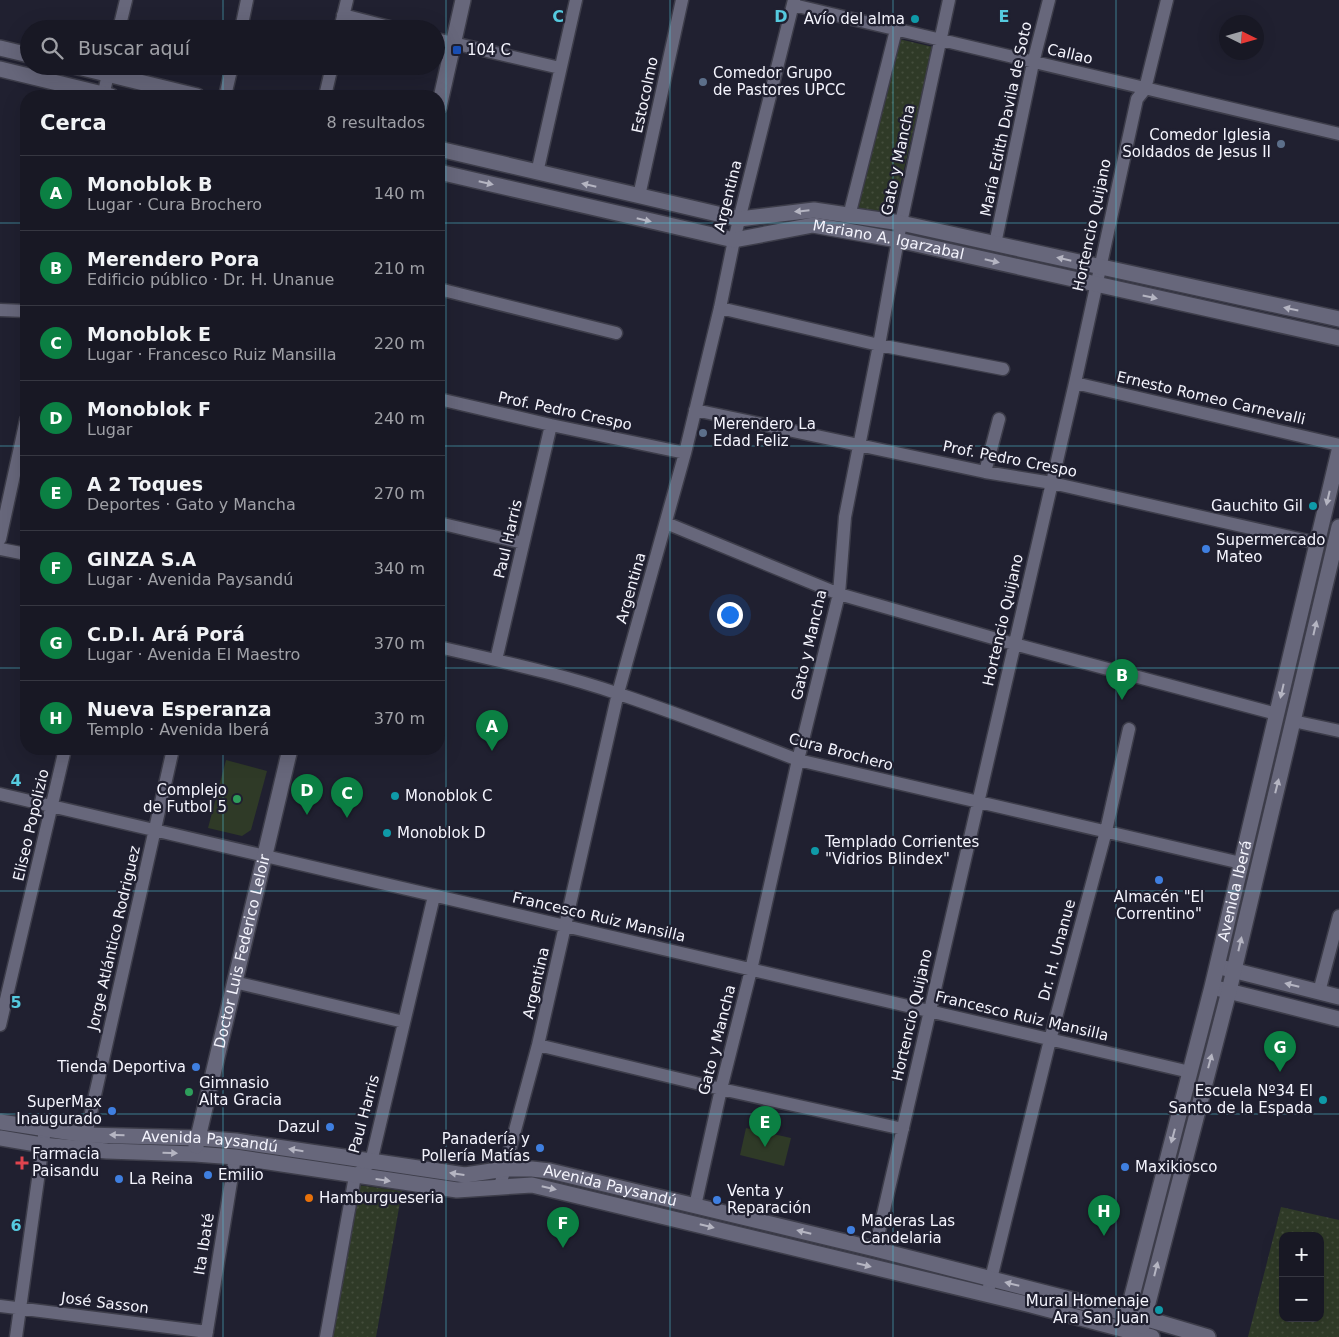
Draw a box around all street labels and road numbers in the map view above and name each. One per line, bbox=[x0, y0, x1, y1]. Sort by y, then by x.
street label: María Edith Davila de Soto bbox=[977, 20, 1035, 218]
street label: Callao bbox=[1045, 40, 1095, 68]
street label: Estocolmo bbox=[628, 55, 662, 135]
street label: Gato y Mancha bbox=[877, 103, 919, 217]
street label: Hortencio Quijano bbox=[1069, 157, 1115, 293]
street label: Argentina bbox=[710, 158, 746, 234]
street label: Mariano A. Igarzabal bbox=[811, 216, 966, 263]
street label: Ernesto Romeo Carnevalli bbox=[1115, 367, 1307, 429]
street label: Prof. Pedro Crespo bbox=[496, 388, 634, 434]
street label: Prof. Pedro Crespo bbox=[941, 437, 1079, 481]
street label: Paul Harris bbox=[490, 498, 526, 580]
street label: Argentina bbox=[612, 550, 650, 626]
street label: Hortencio Quijano bbox=[979, 552, 1027, 688]
street label: Gato y Mancha bbox=[788, 588, 830, 702]
street label: Cura Brochero bbox=[787, 729, 895, 775]
street label: Eliseo Popolizio bbox=[9, 767, 53, 883]
street label: Avenida Iberá bbox=[1214, 838, 1255, 943]
street label: Jorge Atlántico Rodriguez bbox=[84, 844, 144, 1033]
street label: Doctor Luis Federico Leloir bbox=[210, 852, 274, 1050]
street label: Francesco Ruiz Mansilla bbox=[511, 888, 687, 946]
street label: Dr. H. Unanue bbox=[1035, 897, 1079, 1003]
street label: Argentina bbox=[519, 945, 553, 1021]
street label: Hortencio Quijano bbox=[888, 947, 936, 1083]
street label: Gato y Mancha bbox=[695, 983, 739, 1097]
street label: Francesco Ruiz Mansilla bbox=[934, 987, 1110, 1045]
street label: Paul Harris bbox=[345, 1073, 383, 1155]
street label: Avenida Paysandú bbox=[141, 1127, 279, 1156]
street label: Avenida Paysandú bbox=[542, 1161, 679, 1210]
street label: Ita Ibaté bbox=[190, 1212, 218, 1276]
street label: José Sasson bbox=[59, 1289, 150, 1317]

